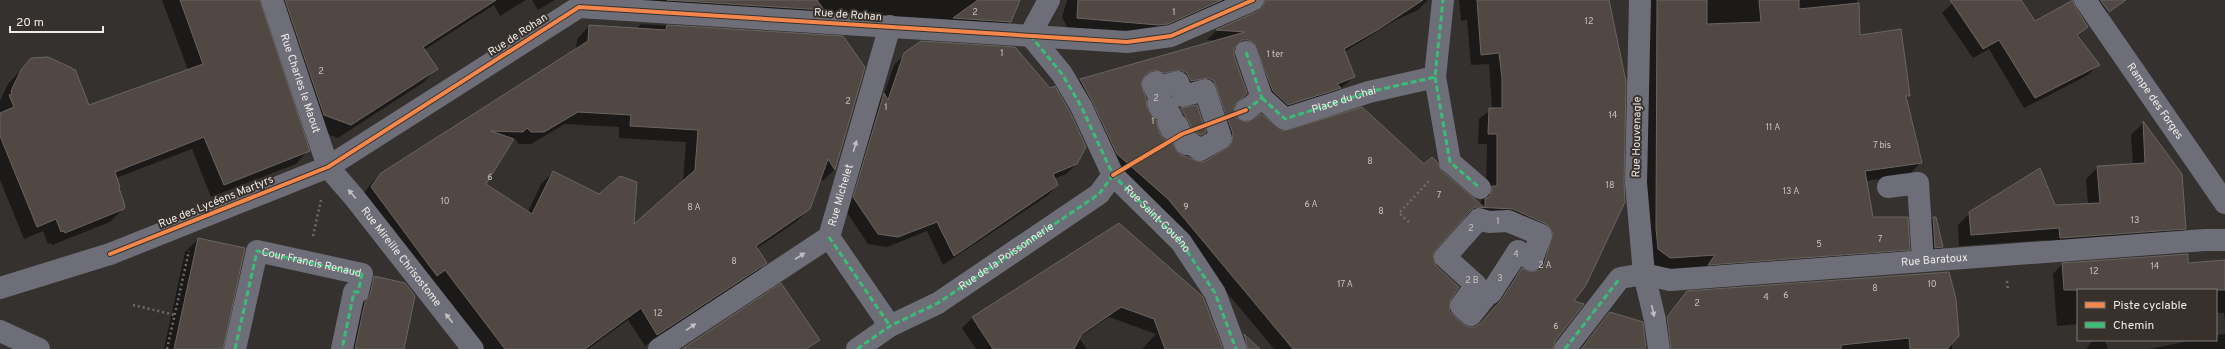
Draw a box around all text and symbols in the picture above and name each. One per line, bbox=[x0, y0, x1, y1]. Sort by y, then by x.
street label: Rue de Rohan bbox=[814, 6, 882, 24]
house number: 2 bbox=[972, 7, 978, 18]
house number: 1 bbox=[1172, 7, 1176, 18]
scale bar bbox=[10, 8, 103, 34]
street label: Rue de Rohan bbox=[486, 11, 550, 59]
text: 20 m bbox=[16, 15, 44, 31]
house number: 12 bbox=[1585, 16, 1593, 27]
street label: Rue Charles le Maout bbox=[277, 32, 323, 135]
house number: 1 bbox=[1000, 48, 1004, 59]
house number: 1 ter bbox=[1266, 49, 1284, 60]
street label: Rampe des Forges bbox=[2124, 60, 2186, 142]
house number: 2 bbox=[318, 66, 324, 77]
street label: Place du Chai bbox=[1310, 84, 1377, 117]
house number: 2 bbox=[1153, 93, 1159, 104]
house number: 2 bbox=[845, 96, 851, 107]
street label: Rue Houvenagle bbox=[1629, 96, 1645, 177]
house number: 1 bbox=[884, 102, 888, 113]
house number: 14 bbox=[1609, 110, 1618, 121]
house number: 1 bbox=[1151, 116, 1155, 127]
house number: 11 A bbox=[1766, 122, 1780, 133]
one-way arrow bbox=[852, 140, 858, 152]
house number: 7 bis bbox=[1873, 140, 1891, 151]
house number: 8 bbox=[1367, 156, 1373, 167]
street label: Rue Michelet bbox=[825, 163, 857, 228]
house number: 6 bbox=[487, 172, 493, 183]
street label: Rue des Lycéens Martyrs bbox=[157, 173, 275, 231]
house number: 18 bbox=[1606, 180, 1614, 191]
street label: Rue Saint-Gouéno bbox=[1121, 182, 1193, 255]
house number: 13 A bbox=[1783, 186, 1799, 197]
one-way arrow bbox=[347, 188, 356, 199]
house number: 7 bbox=[1437, 190, 1442, 201]
house number: 10 bbox=[440, 196, 450, 207]
house number: 6 A bbox=[1304, 199, 1318, 210]
house number: 8 A bbox=[687, 202, 701, 213]
house number: 9 bbox=[1183, 202, 1189, 213]
street label: Rue Mireille Chrisostome bbox=[358, 204, 444, 310]
house number: 8 bbox=[1378, 206, 1384, 217]
house number: 13 bbox=[2131, 215, 2139, 226]
house number: 1 bbox=[1496, 216, 1500, 227]
street label: Rue de la Poissonnerie bbox=[956, 220, 1057, 294]
house number: 2 bbox=[1468, 223, 1474, 234]
house number: 7 bbox=[1878, 234, 1883, 245]
house number: 5 bbox=[1816, 239, 1822, 250]
street label: Cour Francis Renaud bbox=[260, 245, 362, 281]
house number: 4 bbox=[1513, 249, 1519, 260]
street label: Rue Baratoux bbox=[1901, 251, 1969, 270]
one-way arrow bbox=[795, 252, 805, 260]
house number: 8 bbox=[731, 256, 737, 267]
house number: 2 A bbox=[1538, 260, 1552, 271]
house number: 14 bbox=[2151, 261, 2160, 272]
house number: 12 bbox=[2090, 266, 2098, 277]
house number: 3 bbox=[1497, 273, 1503, 284]
house number: 2 B bbox=[1465, 275, 1479, 286]
house number: 17 A bbox=[1337, 279, 1353, 290]
house number: 10 bbox=[1927, 279, 1937, 290]
house number: 8 bbox=[1872, 283, 1878, 294]
legend bbox=[2077, 289, 2217, 341]
house number: 6 bbox=[1783, 290, 1789, 301]
house number: 4 bbox=[1763, 292, 1769, 303]
house number: 2 bbox=[1694, 298, 1700, 309]
text: Piste cyclable bbox=[2113, 298, 2187, 314]
one-way arrow bbox=[1651, 305, 1657, 317]
house number: 12 bbox=[654, 308, 662, 319]
one-way arrow bbox=[444, 313, 453, 324]
text: Chemin bbox=[2113, 318, 2154, 334]
house number: 6 bbox=[1553, 321, 1559, 332]
one-way arrow bbox=[686, 323, 696, 331]

